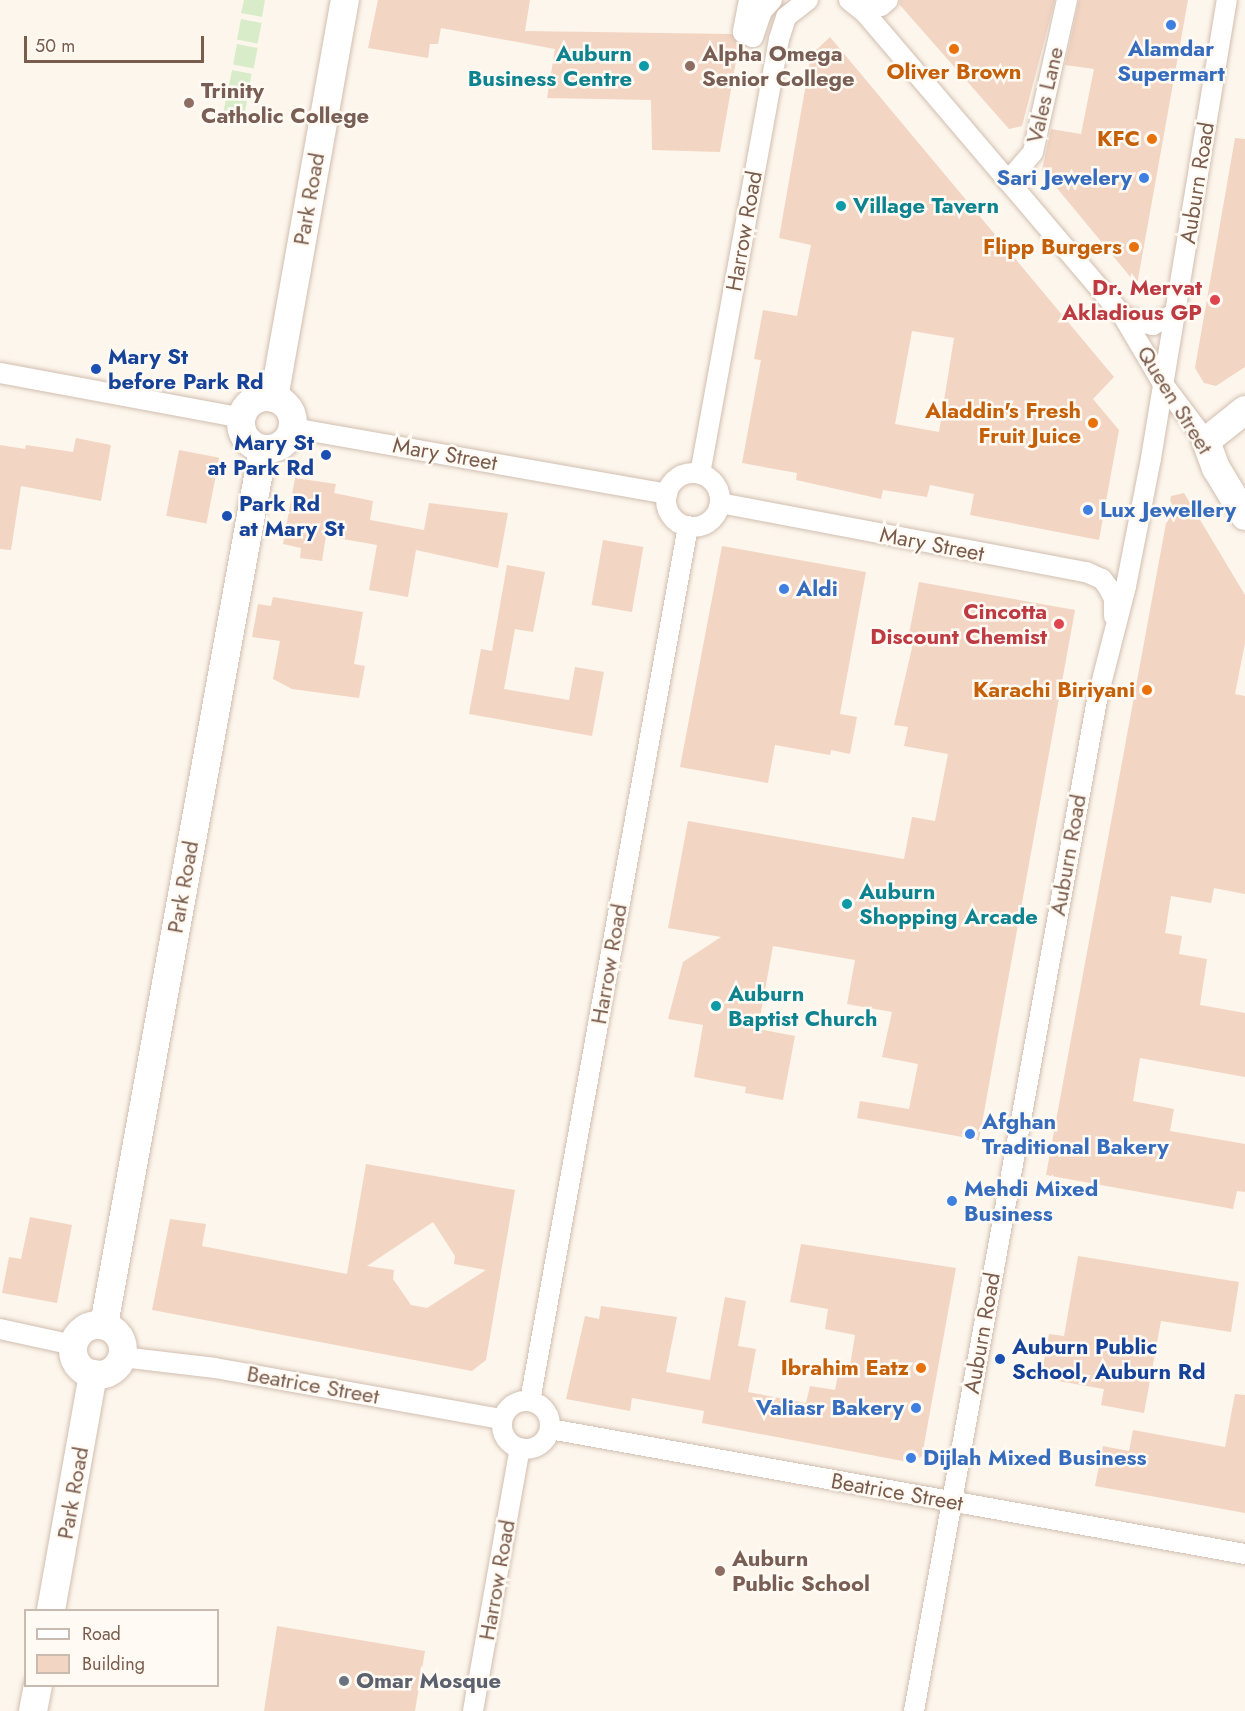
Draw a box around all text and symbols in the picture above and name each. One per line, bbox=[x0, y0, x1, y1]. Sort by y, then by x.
marker: Alamdar Supermart bbox=[1164, 18, 1178, 32]
scale bar bbox=[27, 24, 207, 62]
text: 50 m bbox=[35, 33, 75, 59]
place label: Alamdar Supermart bbox=[1117, 35, 1225, 86]
place label: Auburn Business Centre bbox=[468, 40, 632, 92]
place label: Alpha Omega Senior College bbox=[702, 40, 855, 92]
marker: Oliver Brown bbox=[947, 42, 961, 56]
street label: Vales Lane bbox=[1021, 44, 1069, 146]
marker: Auburn Business Centre bbox=[637, 59, 651, 73]
marker: Alpha Omega Senior College bbox=[683, 59, 697, 73]
place label: Oliver Brown bbox=[887, 59, 1021, 85]
place label: Trinity Catholic College bbox=[201, 77, 369, 128]
marker: Trinity Catholic College bbox=[182, 96, 196, 110]
street label: Auburn Road bbox=[1174, 120, 1220, 246]
place label: KFC bbox=[1097, 126, 1140, 152]
marker: KFC bbox=[1145, 132, 1159, 146]
street label: Park Road bbox=[288, 151, 330, 247]
place label: Sari Jewelery bbox=[996, 165, 1132, 191]
street label: Harrow Road bbox=[720, 169, 768, 293]
marker: Sari Jewelery bbox=[1137, 171, 1151, 185]
place label: Village Tavern bbox=[853, 193, 999, 219]
marker: Village Tavern bbox=[834, 199, 848, 213]
place label: Flipp Burgers bbox=[983, 234, 1122, 260]
marker: Flipp Burgers bbox=[1127, 240, 1141, 254]
place label: Dr. Mervat Akladious GP bbox=[1062, 274, 1202, 326]
marker: Dr. Mervat Akladious GP bbox=[1206, 291, 1224, 309]
street label: Queen Street bbox=[1131, 341, 1219, 459]
place label: Mary St before Park Rd bbox=[108, 343, 264, 394]
marker: Mary St before Park Rd bbox=[89, 362, 103, 376]
place label: Aladdin's Fresh Fruit Juice bbox=[925, 397, 1081, 448]
marker: Aladdin's Fresh Fruit Juice bbox=[1086, 416, 1100, 430]
place label: Mary St at Park Rd bbox=[207, 429, 314, 481]
street label: Mary Street bbox=[391, 432, 499, 476]
marker: Mary St at Park Rd bbox=[319, 448, 333, 462]
place label: Park Rd at Mary St bbox=[239, 490, 344, 542]
place label: Lux Jewellery bbox=[1100, 497, 1236, 523]
marker: Lux Jewellery bbox=[1081, 503, 1095, 517]
marker: Park Rd at Mary St bbox=[220, 509, 234, 523]
street label: Mary Street bbox=[878, 521, 986, 567]
place label: Aldi bbox=[796, 576, 838, 602]
marker: Aldi bbox=[777, 582, 791, 596]
place label: Cincotta Discount Chemist bbox=[870, 598, 1047, 650]
marker: Cincotta Discount Chemist bbox=[1052, 617, 1066, 631]
place label: Karachi Biriyani bbox=[973, 677, 1135, 703]
marker: Karachi Biriyani bbox=[1140, 683, 1154, 697]
street label: Auburn Road bbox=[1044, 792, 1092, 918]
street label: Park Road bbox=[162, 839, 204, 935]
place label: Auburn Shopping Arcade bbox=[859, 878, 1038, 930]
marker: Auburn Shopping Arcade bbox=[840, 897, 854, 911]
street label: Harrow Road bbox=[585, 902, 633, 1026]
place label: Auburn Baptist Church bbox=[728, 980, 877, 1032]
marker: Auburn Baptist Church bbox=[709, 999, 723, 1013]
place label: Afghan Traditional Bakery bbox=[982, 1108, 1169, 1160]
marker: Afghan Traditional Bakery bbox=[963, 1127, 977, 1141]
place label: Mehdi Mixed Business bbox=[964, 1175, 1098, 1226]
marker: Mehdi Mixed Business bbox=[945, 1194, 959, 1208]
street label: Auburn Road bbox=[958, 1270, 1006, 1396]
place label: Auburn Public School, Auburn Rd bbox=[1012, 1333, 1205, 1384]
marker: Auburn Public School, Auburn Rd bbox=[993, 1352, 1007, 1366]
place label: Ibrahim Eatz bbox=[781, 1355, 909, 1381]
street label: Beatrice Street bbox=[245, 1360, 381, 1410]
marker: Ibrahim Eatz bbox=[914, 1361, 928, 1375]
place label: Valiasr Bakery bbox=[756, 1395, 904, 1421]
marker: Valiasr Bakery bbox=[909, 1401, 923, 1415]
street label: Park Road bbox=[52, 1445, 94, 1541]
place label: Dijlah Mixed Business bbox=[923, 1445, 1147, 1471]
marker: Dijlah Mixed Business bbox=[904, 1451, 918, 1465]
street label: Beatrice Street bbox=[829, 1467, 965, 1517]
street label: Harrow Road bbox=[473, 1518, 521, 1642]
place label: Auburn Public School bbox=[732, 1545, 870, 1597]
marker: Auburn Public School bbox=[713, 1564, 727, 1578]
legend bbox=[24, 1609, 219, 1687]
text: Road bbox=[82, 1621, 121, 1647]
text: Building bbox=[82, 1651, 145, 1677]
place label: Omar Mosque bbox=[356, 1668, 501, 1694]
marker: Omar Mosque bbox=[337, 1674, 351, 1688]

